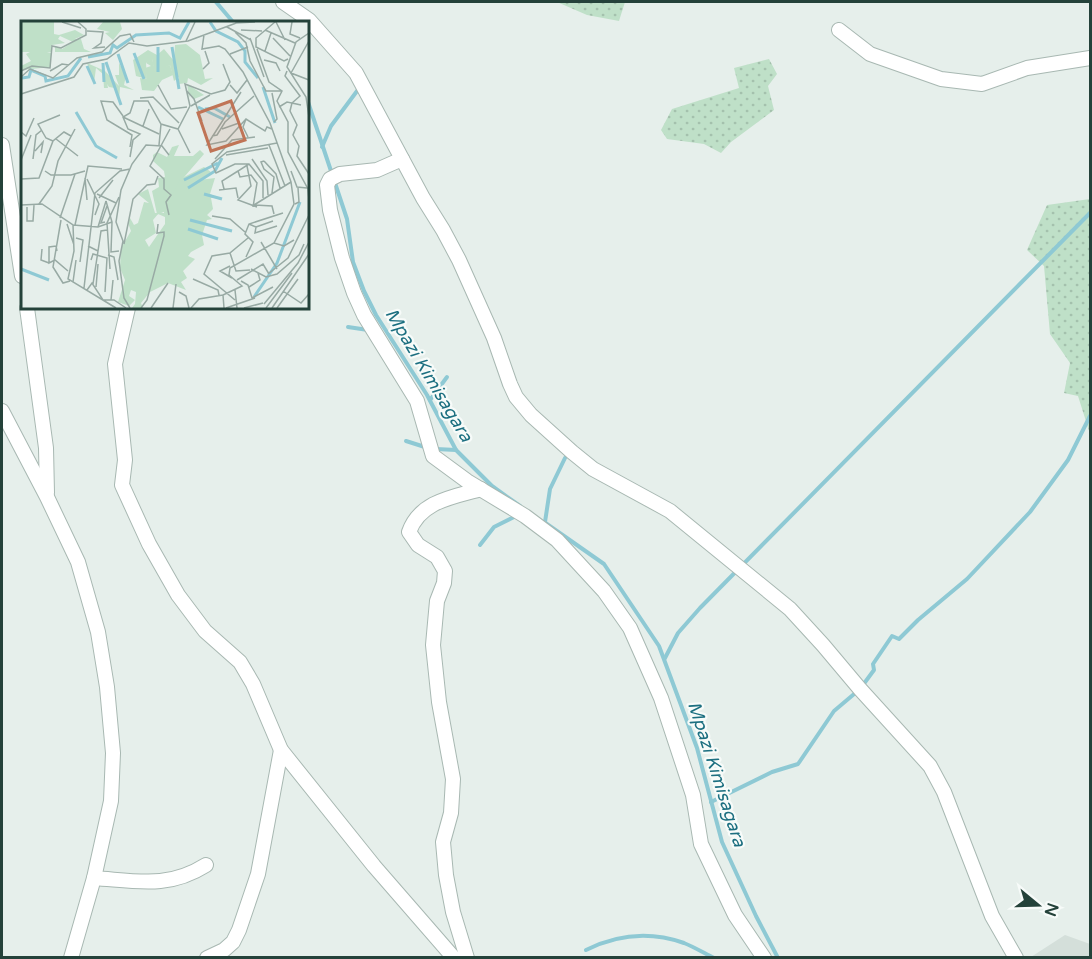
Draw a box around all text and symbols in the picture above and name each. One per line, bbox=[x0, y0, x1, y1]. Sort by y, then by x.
inset map bbox=[21, 21, 309, 309]
water label: Mpazi Kimisagara bbox=[381, 304, 478, 446]
water label: Mpazi Kimisagara bbox=[683, 699, 751, 850]
north arrow bbox=[1008, 875, 1068, 935]
text: N bbox=[1040, 900, 1063, 919]

